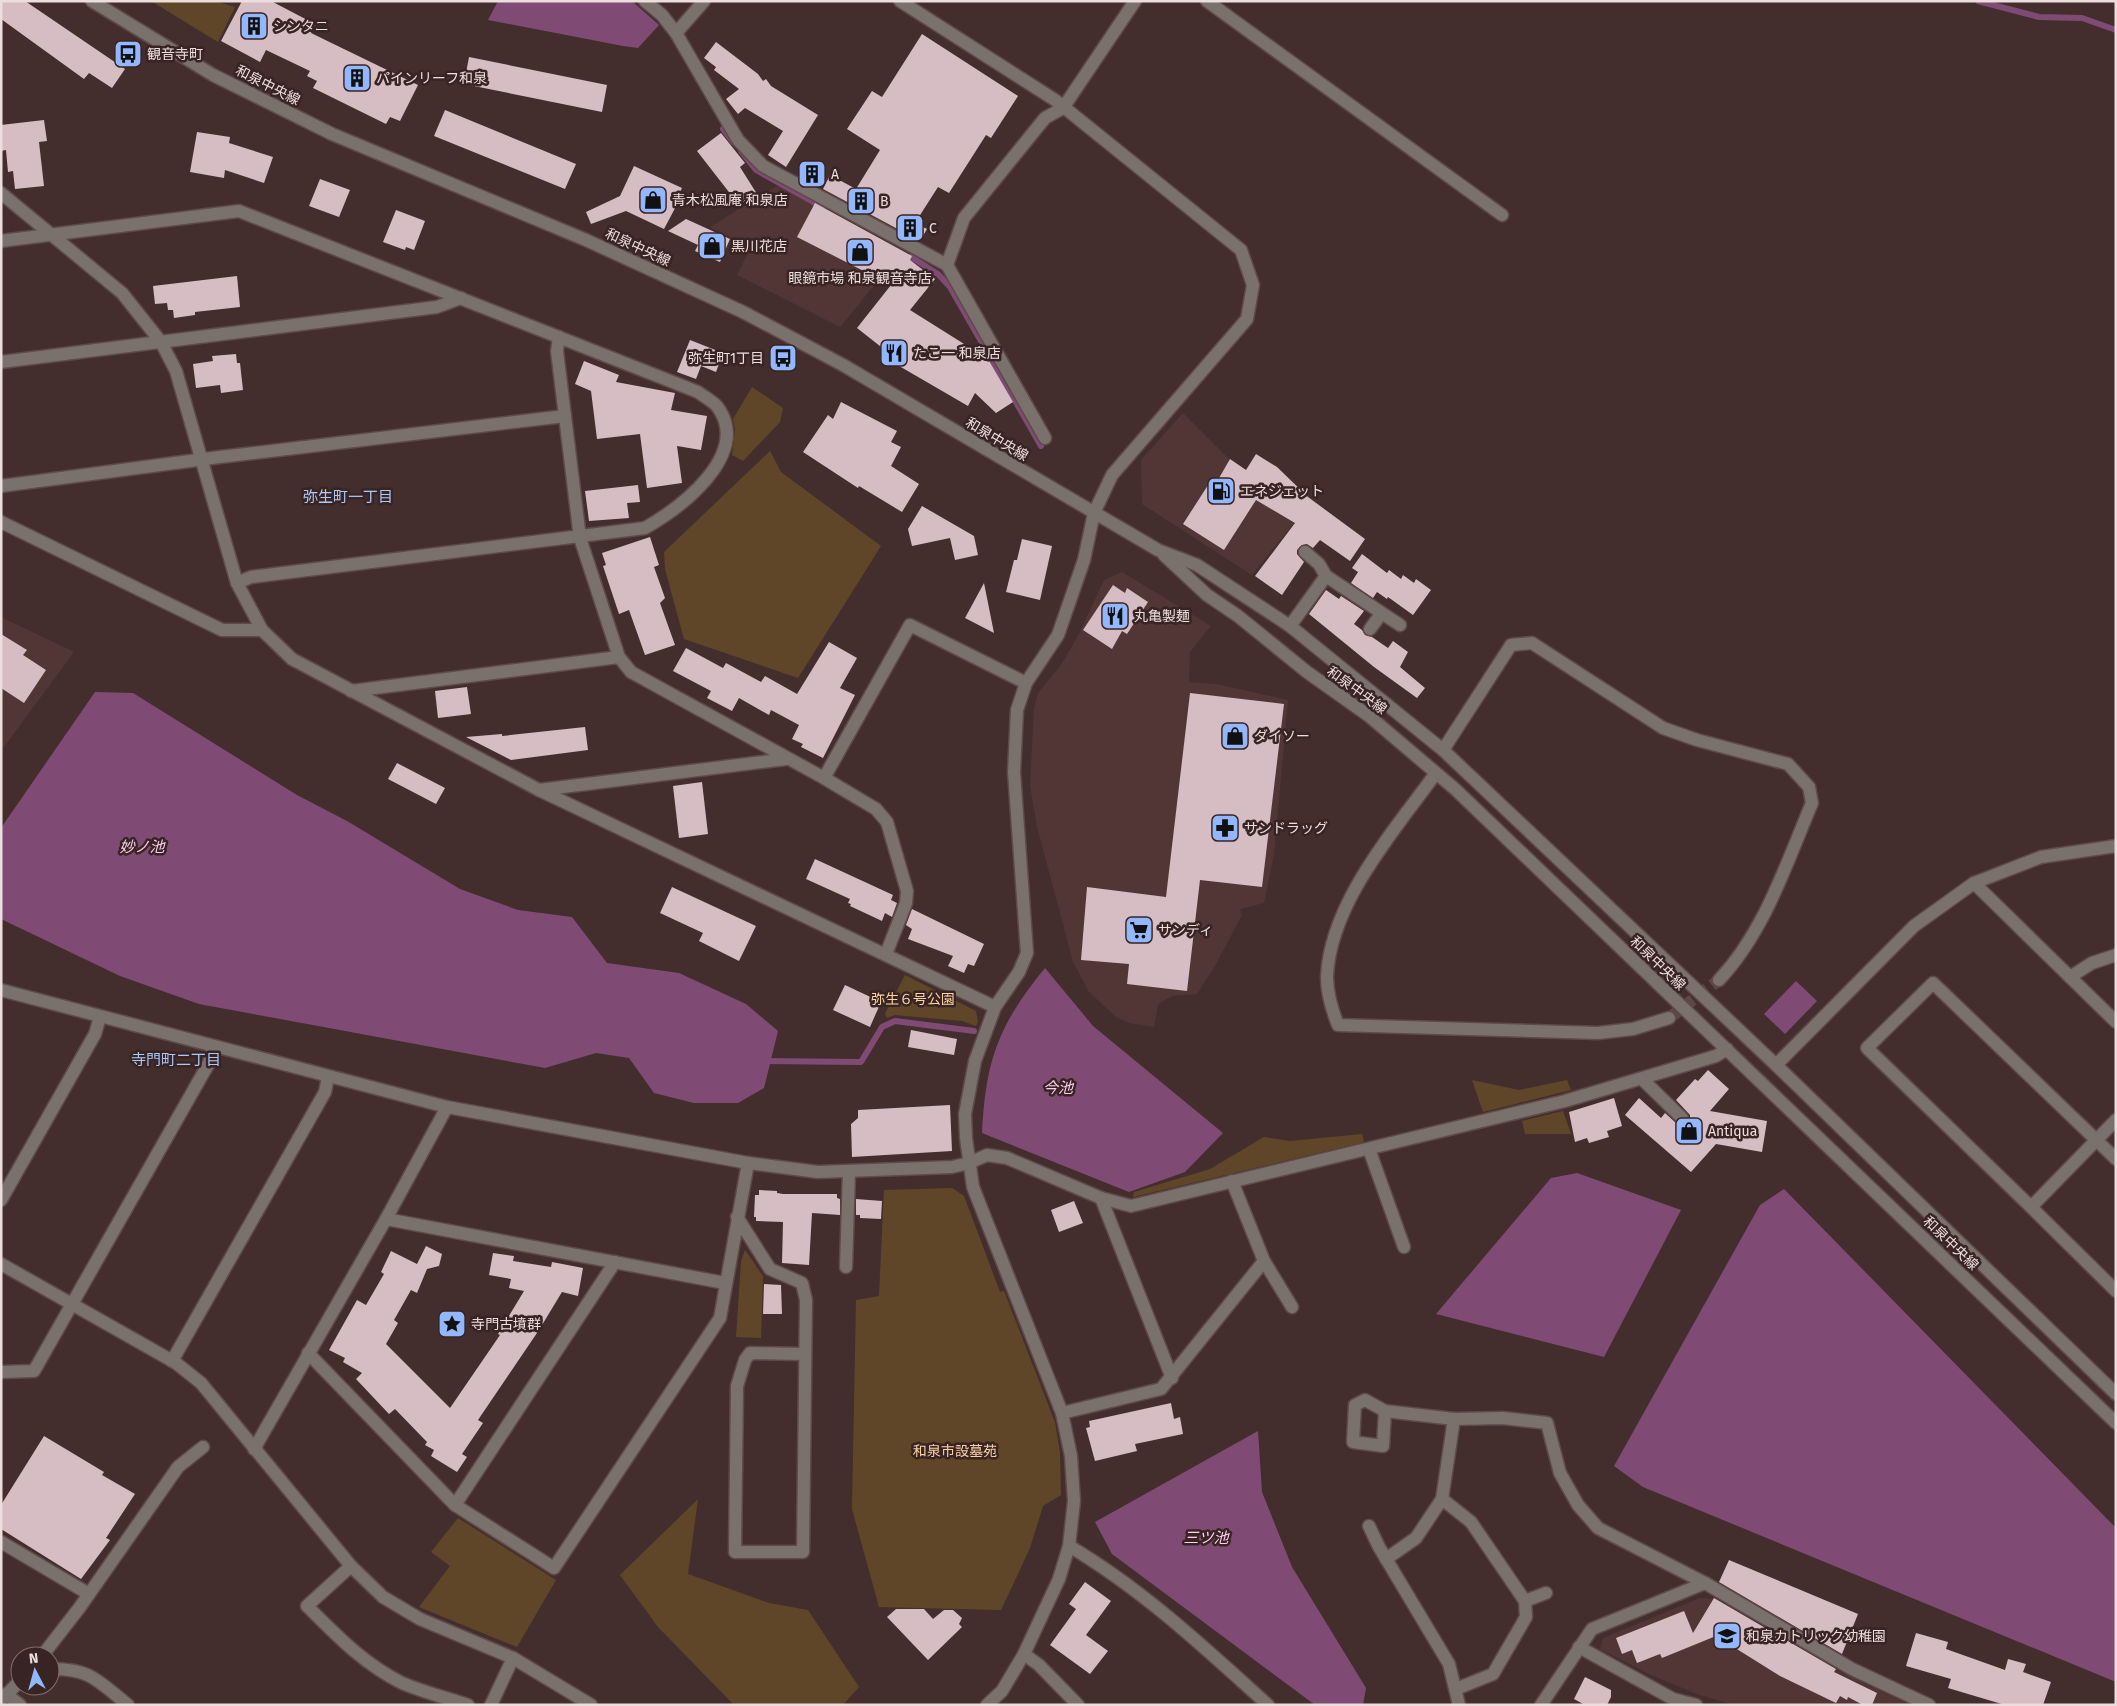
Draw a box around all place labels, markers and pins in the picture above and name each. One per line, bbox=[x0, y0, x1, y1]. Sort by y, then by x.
building icon: シンタニ bbox=[239, 11, 269, 41]
place label: シンタニ bbox=[273, 18, 329, 35]
bus stop icon: 観音寺町 bbox=[113, 39, 143, 69]
place label: 観音寺町 bbox=[147, 46, 203, 63]
building icon: パインリーフ和泉 bbox=[342, 63, 372, 93]
place label: パインリーフ和泉 bbox=[376, 70, 487, 87]
building icon: A bbox=[797, 159, 827, 189]
place label: A bbox=[831, 166, 839, 183]
shop icon: 青木松風庵 和泉店 bbox=[638, 185, 668, 215]
building icon: B bbox=[846, 186, 876, 216]
place label: 青木松風庵 和泉店 bbox=[672, 192, 788, 209]
place label: B bbox=[880, 193, 889, 210]
building icon: C bbox=[895, 213, 925, 243]
place label: C bbox=[929, 220, 937, 237]
shop icon: 黒川花店 bbox=[697, 231, 727, 261]
shop icon: 眼鏡市場 和泉観音寺店 bbox=[845, 237, 875, 267]
place label: 黒川花店 bbox=[731, 238, 787, 255]
place label: 眼鏡市場 和泉観音寺店 bbox=[788, 270, 932, 287]
restaurant icon: たこ一 和泉店 bbox=[879, 338, 909, 368]
bus stop icon: 弥生町1丁目 bbox=[768, 343, 798, 373]
place label: たこ一 和泉店 bbox=[913, 345, 1001, 362]
place label: 弥生町1丁目 bbox=[688, 350, 764, 367]
fuel station icon: エネジェット bbox=[1206, 476, 1236, 506]
place label: エネジェット bbox=[1240, 483, 1324, 500]
restaurant icon: 丸亀製麺 bbox=[1100, 601, 1130, 631]
place label: 丸亀製麺 bbox=[1134, 608, 1190, 625]
shop icon: ダイソー bbox=[1220, 721, 1250, 751]
place label: ダイソー bbox=[1254, 728, 1310, 745]
pharmacy icon: サンドラッグ bbox=[1210, 813, 1240, 843]
place label: サンドラッグ bbox=[1244, 820, 1328, 837]
supermarket icon: サンディ bbox=[1124, 915, 1154, 945]
place label: サンディ bbox=[1158, 922, 1213, 939]
shop icon: Antiqua bbox=[1674, 1116, 1704, 1146]
place label: Antiqua bbox=[1708, 1123, 1757, 1140]
place icon: 寺門古墳群 bbox=[437, 1309, 467, 1339]
place label: 寺門古墳群 bbox=[471, 1316, 541, 1333]
school or university icon: 和泉カトリック幼稚園 bbox=[1712, 1621, 1742, 1651]
place label: 和泉カトリック幼稚園 bbox=[1746, 1628, 1886, 1645]

